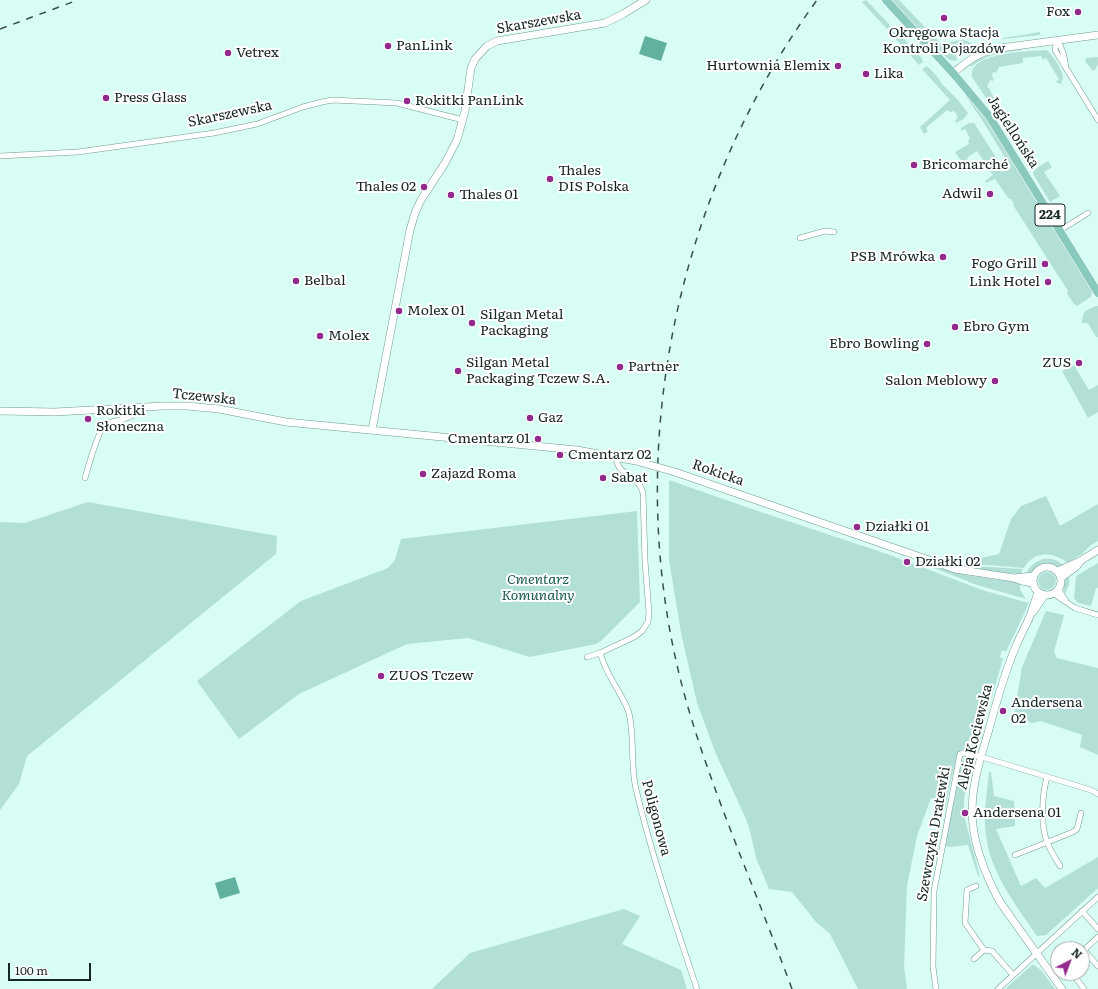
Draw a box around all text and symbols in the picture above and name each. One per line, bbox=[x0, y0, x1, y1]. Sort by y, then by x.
place label: Fox bbox=[1046, 4, 1070, 20]
street label: Skarszewska bbox=[495, 6, 583, 38]
marker: Fox bbox=[1073, 7, 1083, 17]
marker: Okręgowa Stacja Kontroli Pojazdów bbox=[939, 13, 949, 23]
place label: Okręgowa Stacja Kontroli Pojazdów bbox=[883, 25, 1005, 58]
place label: PanLink bbox=[396, 38, 452, 54]
marker: PanLink bbox=[383, 41, 393, 51]
place label: Vetrex bbox=[236, 45, 279, 61]
marker: Vetrex bbox=[223, 48, 233, 58]
place label: Hurtownia Elemix bbox=[706, 58, 830, 74]
marker: Hurtownia Elemix bbox=[833, 61, 843, 71]
place label: Lika bbox=[874, 66, 904, 82]
marker: Lika bbox=[861, 69, 871, 79]
place label: Press Glass bbox=[114, 90, 187, 106]
marker: Press Glass bbox=[101, 93, 111, 103]
place label: Rokitki PanLink bbox=[415, 93, 524, 109]
street label: Jagiellońska bbox=[983, 93, 1043, 171]
marker: Rokitki PanLink bbox=[402, 96, 412, 106]
street label: Skarszewska bbox=[186, 97, 274, 131]
place label: Bricomarché bbox=[922, 157, 1008, 173]
marker: Bricomarché bbox=[909, 160, 919, 170]
place label: Thales DIS Polska bbox=[558, 163, 629, 196]
marker: Thales DIS Polska bbox=[545, 174, 555, 184]
place label: Thales 02 bbox=[355, 179, 416, 195]
marker: Thales 02 bbox=[419, 182, 429, 192]
place label: Adwil bbox=[942, 186, 982, 202]
place label: Thales 01 bbox=[459, 187, 518, 203]
marker: Adwil bbox=[985, 189, 995, 199]
marker: Thales 01 bbox=[446, 190, 456, 200]
road number: 224 bbox=[1035, 204, 1065, 226]
place label: PSB Mrówka bbox=[850, 249, 935, 265]
marker: PSB Mrówka bbox=[938, 252, 948, 262]
place label: Fogo Grill bbox=[971, 256, 1037, 272]
marker: Fogo Grill bbox=[1040, 259, 1050, 269]
place label: Belbal bbox=[304, 273, 346, 289]
place label: Link Hotel bbox=[969, 274, 1040, 290]
marker: Belbal bbox=[291, 276, 301, 286]
marker: Link Hotel bbox=[1043, 277, 1053, 287]
place label: Molex 01 bbox=[407, 303, 465, 319]
marker: Molex 01 bbox=[394, 306, 404, 316]
place label: Silgan Metal Packaging bbox=[480, 307, 563, 340]
marker: Silgan Metal Packaging bbox=[467, 318, 477, 328]
place label: Ebro Gym bbox=[963, 319, 1030, 335]
marker: Ebro Gym bbox=[950, 322, 960, 332]
place label: Molex bbox=[328, 328, 369, 344]
marker: Molex bbox=[315, 331, 325, 341]
place label: Ebro Bowling bbox=[829, 336, 919, 352]
marker: Ebro Bowling bbox=[922, 339, 932, 349]
place label: Silgan Metal Packaging Tczew S.A. bbox=[466, 355, 610, 388]
place label: ZUS bbox=[1042, 355, 1071, 371]
marker: ZUS bbox=[1074, 358, 1084, 368]
place label: Partner bbox=[628, 359, 679, 375]
marker: Partner bbox=[615, 362, 625, 372]
marker: Silgan Metal Packaging Tczew S.A. bbox=[453, 366, 463, 376]
place label: Salon Meblowy bbox=[885, 373, 987, 389]
marker: Salon Meblowy bbox=[990, 376, 1000, 386]
street label: Tczewska bbox=[171, 385, 237, 409]
place label: Rokitki Słoneczna bbox=[96, 403, 164, 436]
place label: Gaz bbox=[538, 410, 563, 426]
marker: Gaz bbox=[525, 413, 535, 423]
marker: Rokitki Słoneczna bbox=[83, 414, 93, 424]
place label: Cmentarz 01 bbox=[448, 431, 530, 447]
marker: Cmentarz 01 bbox=[533, 434, 543, 444]
place label: Cmentarz 02 bbox=[568, 447, 651, 463]
marker: Cmentarz 02 bbox=[555, 450, 565, 460]
street label: Rokicka bbox=[690, 456, 746, 490]
place label: Zajazd Roma bbox=[431, 466, 516, 482]
marker: Zajazd Roma bbox=[418, 469, 428, 479]
place label: Sabat bbox=[611, 470, 648, 486]
marker: Sabat bbox=[598, 473, 608, 483]
place label: Działki 01 bbox=[865, 519, 929, 535]
marker: Działki 01 bbox=[852, 522, 862, 532]
place label: Działki 02 bbox=[915, 554, 980, 570]
marker: Działki 02 bbox=[902, 557, 912, 567]
park label: Cmentarz Komunalny bbox=[501, 572, 575, 604]
place label: ZUOS Tczew bbox=[389, 668, 474, 684]
marker: ZUOS Tczew bbox=[376, 671, 386, 681]
street label: Aleja Kociewska bbox=[954, 682, 996, 792]
place label: Andersena 02 bbox=[1011, 695, 1083, 728]
marker: Andersena 02 bbox=[998, 706, 1008, 716]
street label: Szewczyka Dratewki bbox=[914, 765, 954, 903]
street label: Poligonowa bbox=[638, 778, 674, 858]
place label: Andersena 01 bbox=[973, 805, 1061, 821]
marker: Andersena 01 bbox=[960, 808, 970, 818]
north arrow bbox=[1050, 941, 1090, 981]
text: N bbox=[1069, 944, 1086, 962]
scale bar bbox=[10, 955, 93, 981]
text: 100 m bbox=[15, 961, 48, 979]

